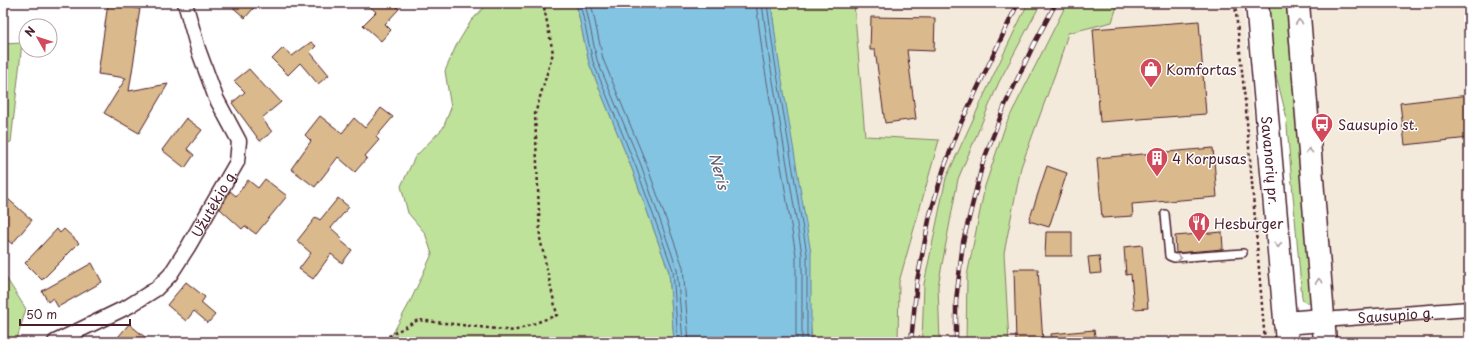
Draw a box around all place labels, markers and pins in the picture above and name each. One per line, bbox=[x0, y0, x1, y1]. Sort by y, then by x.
shop icon: Komfortas bbox=[1138, 56, 1164, 89]
place label: Komfortas bbox=[1166, 59, 1237, 80]
bus stop icon: Sausupio st. bbox=[1309, 111, 1335, 144]
place label: Sausupio st. bbox=[1338, 114, 1418, 135]
building icon: 4 Korpusas bbox=[1144, 145, 1170, 178]
place label: 4 Korpusas bbox=[1172, 148, 1246, 169]
restaurant icon: Hesburger bbox=[1186, 210, 1212, 243]
place label: Hesburger bbox=[1214, 213, 1284, 234]

